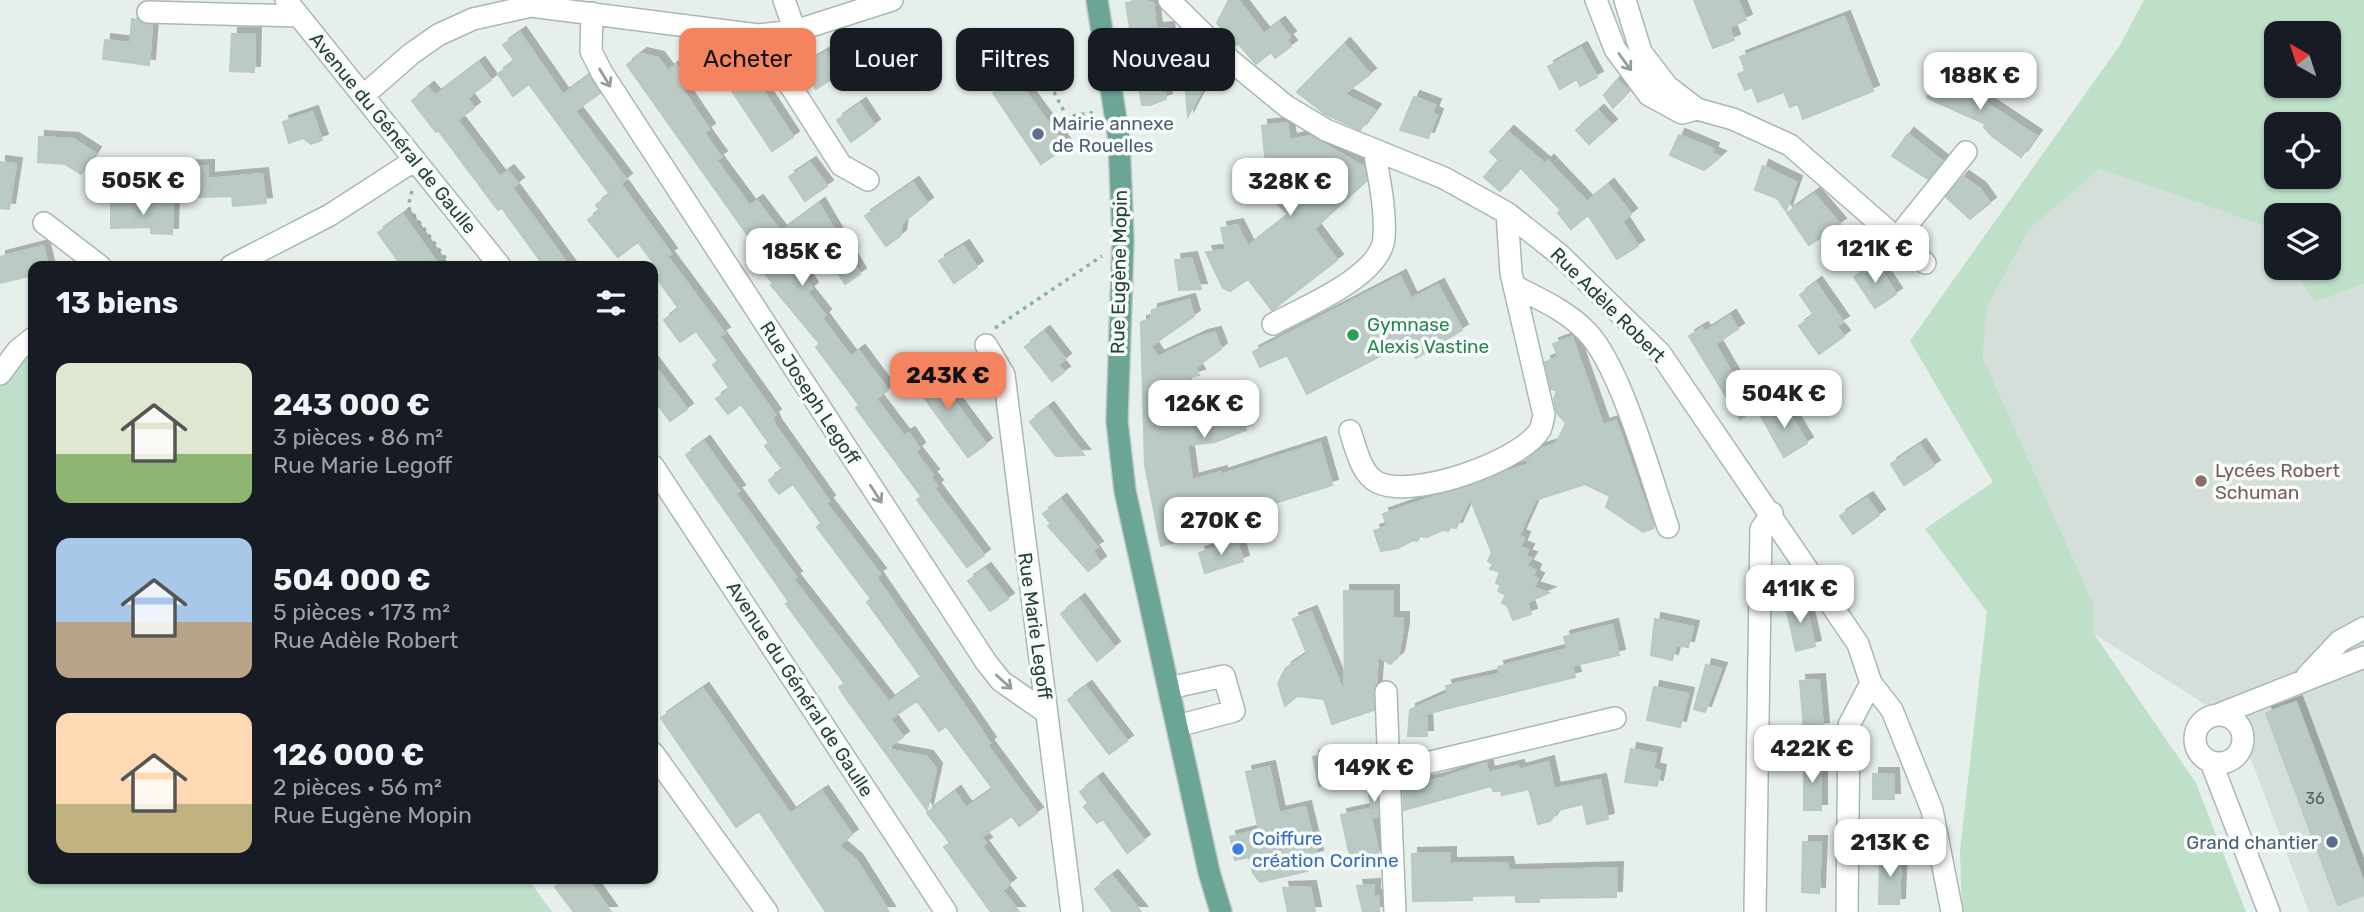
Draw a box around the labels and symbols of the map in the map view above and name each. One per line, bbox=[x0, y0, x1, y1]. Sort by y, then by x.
north arrow bbox=[2264, 21, 2342, 98]
street label: Avenue du Général de Gaulle bbox=[305, 28, 481, 238]
one-way arrow bbox=[1617, 52, 1632, 70]
pin: 188K € bbox=[1923, 52, 2037, 112]
one-way arrow bbox=[599, 67, 613, 87]
place label: Mairie annexe de Rouelles bbox=[1052, 112, 1174, 157]
marker: Mairie annexe de Rouelles bbox=[1030, 126, 1046, 142]
pin: 505K € bbox=[86, 158, 200, 217]
pin: 328K € bbox=[1233, 158, 1347, 218]
street label: Rue Eugène Mopin bbox=[1106, 190, 1132, 354]
pin: 121K € bbox=[1818, 226, 1932, 285]
pin: 185K € bbox=[745, 229, 859, 288]
street label: Rue Adèle Robert bbox=[1546, 243, 1671, 368]
place label: Gymnase Alexis Vastine bbox=[1367, 313, 1489, 358]
street label: Rue Joseph Legoff bbox=[755, 317, 865, 470]
marker: Gymnase Alexis Vastine bbox=[1345, 327, 1361, 343]
pin: 243K € bbox=[891, 352, 1005, 412]
pin: 504K € bbox=[1727, 370, 1841, 430]
pin: 126K € bbox=[1147, 380, 1261, 440]
place label: Lycées Robert Schuman bbox=[2215, 459, 2341, 504]
marker: Lycées Robert Schuman bbox=[2193, 473, 2209, 489]
one-way arrow bbox=[869, 484, 884, 503]
pin: 270K € bbox=[1164, 498, 1278, 557]
street label: Rue Marie Legoff bbox=[1013, 551, 1057, 702]
pin: 411K € bbox=[1743, 566, 1857, 625]
street label: Avenue du Général de Gaulle bbox=[722, 577, 878, 801]
one-way arrow bbox=[995, 674, 1013, 690]
pin: 422K € bbox=[1755, 726, 1869, 785]
pin: 149K € bbox=[1317, 744, 1431, 804]
house number: 36 bbox=[2305, 789, 2325, 808]
pin: 213K € bbox=[1833, 820, 1947, 879]
place label: Coiffure création Corinne bbox=[1252, 827, 1399, 872]
place label: Grand chantier bbox=[2186, 831, 2319, 854]
marker: Grand chantier bbox=[2324, 834, 2340, 850]
marker: Coiffure création Corinne bbox=[1230, 841, 1246, 857]

